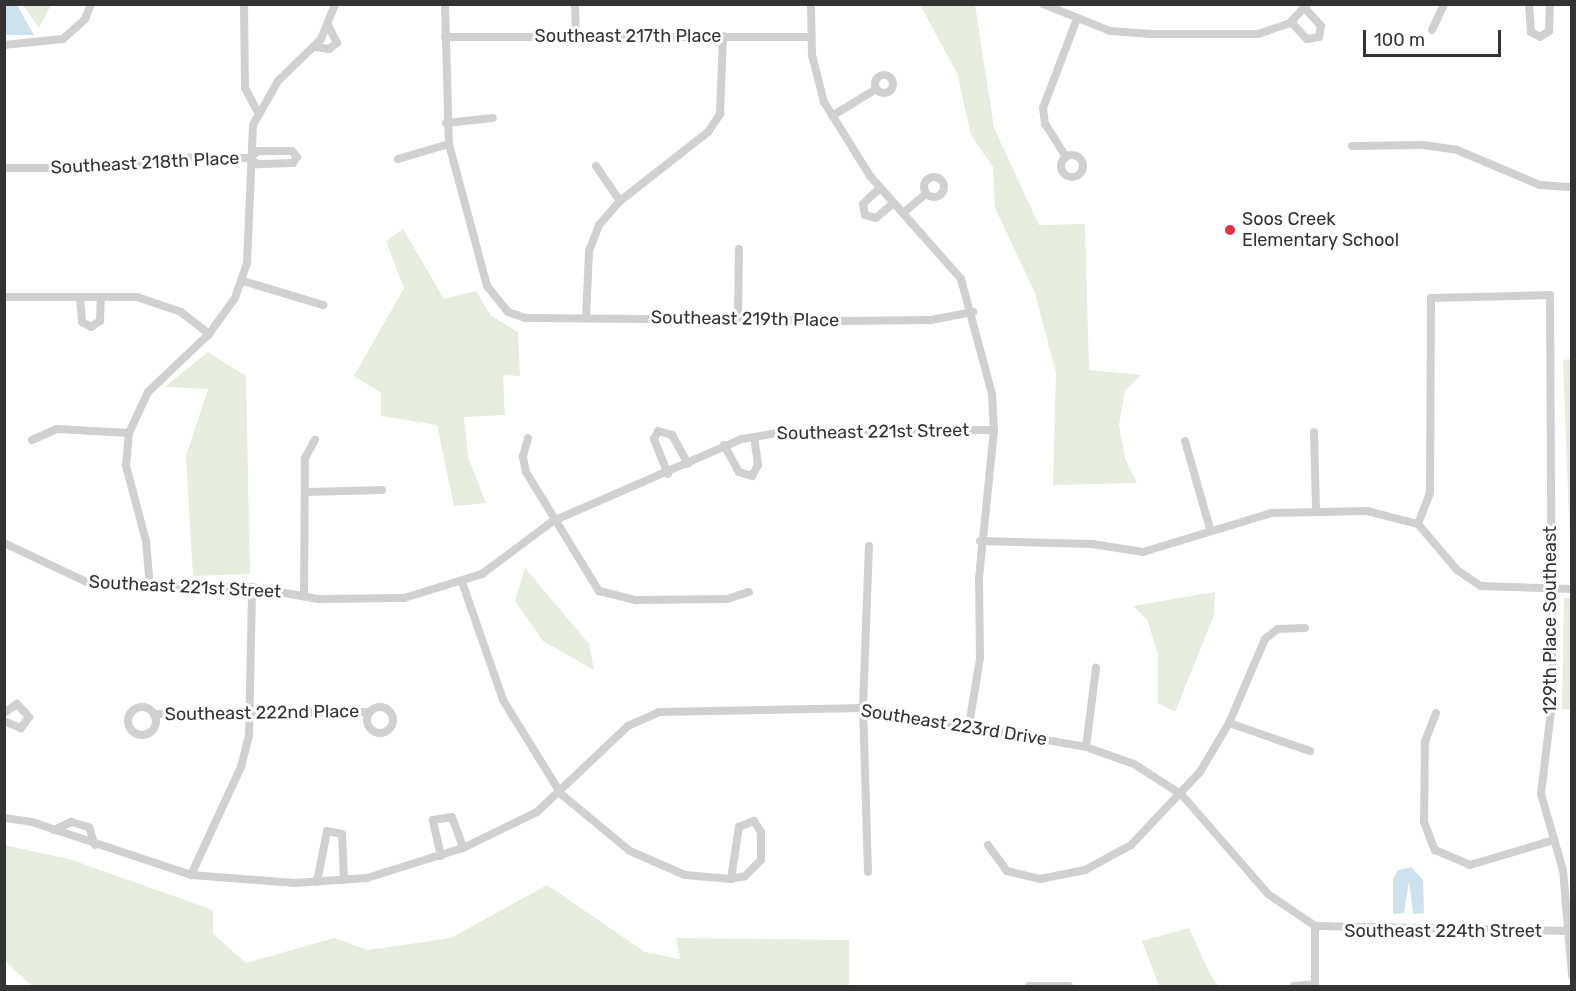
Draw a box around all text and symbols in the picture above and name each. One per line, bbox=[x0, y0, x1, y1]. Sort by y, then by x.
scale bar bbox=[1366, 18, 1504, 56]
street label: Southeast 217th Place bbox=[535, 25, 721, 47]
text: 100 m bbox=[1374, 29, 1425, 51]
street label: Southeast 218th Place bbox=[50, 147, 240, 179]
place label: Soos Creek Elementary School bbox=[1242, 209, 1400, 252]
marker: Soos Creek Elementary School bbox=[1223, 223, 1237, 237]
street label: Southeast 219th Place bbox=[651, 307, 839, 331]
street label: Southeast 221st Street bbox=[777, 420, 969, 444]
street label: 129th Place Southeast bbox=[1539, 526, 1561, 714]
street label: Southeast 221st Street bbox=[88, 571, 282, 603]
street label: Southeast 223rd Drive bbox=[859, 700, 1049, 750]
street label: Southeast 222nd Place bbox=[165, 701, 359, 725]
street label: Southeast 224th Street bbox=[1344, 920, 1542, 942]

